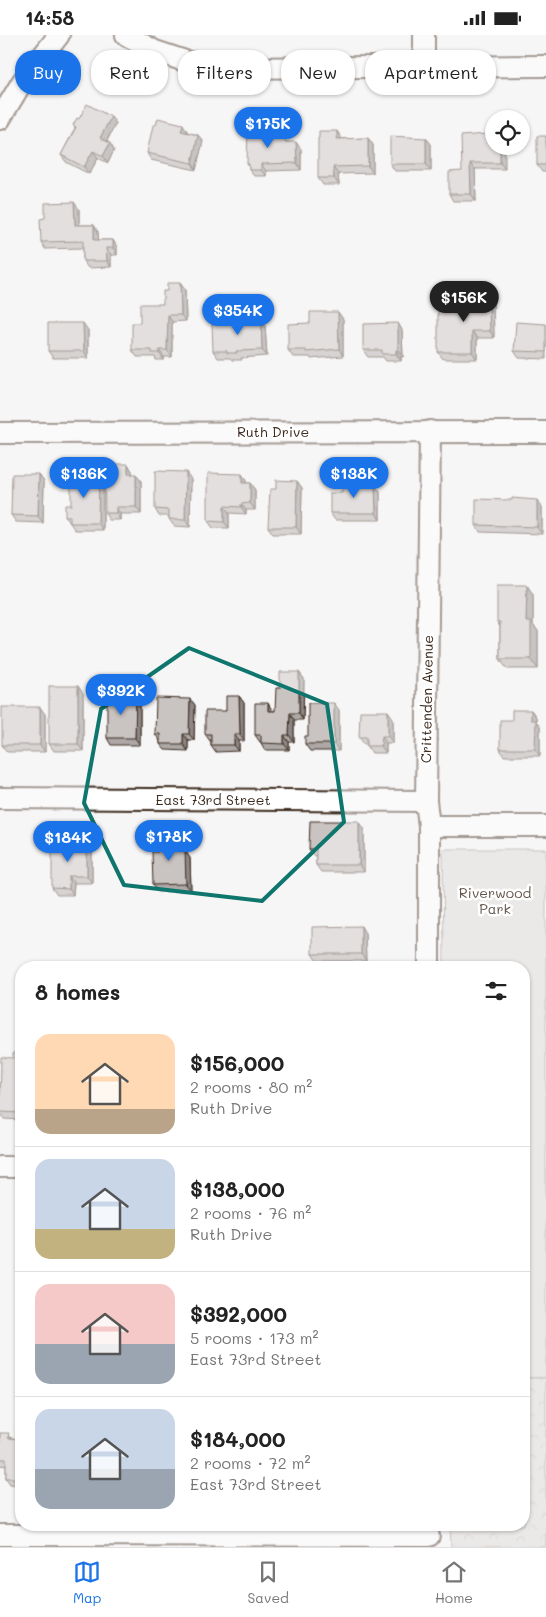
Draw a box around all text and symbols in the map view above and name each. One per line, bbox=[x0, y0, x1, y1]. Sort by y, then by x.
text: 14:58 bbox=[25, 5, 74, 30]
chip: Buy bbox=[15, 50, 81, 95]
chip: Rent bbox=[91, 50, 168, 95]
chip: Filters bbox=[178, 50, 271, 95]
chip: New bbox=[281, 50, 355, 95]
chip: Apartment bbox=[365, 50, 496, 95]
pin: $175K bbox=[233, 107, 303, 149]
map controls bbox=[485, 110, 530, 155]
button: locate bbox=[485, 110, 530, 155]
text: $175K bbox=[245, 112, 291, 133]
pin: $156K bbox=[429, 281, 499, 323]
text: $156K bbox=[441, 286, 487, 307]
pin: $354K bbox=[203, 293, 273, 336]
text: $354K bbox=[213, 299, 263, 320]
street label: Ruth Drive bbox=[237, 422, 309, 441]
pin: $136K bbox=[49, 457, 119, 499]
pin: $138K bbox=[319, 457, 389, 499]
text: $136K bbox=[61, 462, 107, 483]
text: $138K bbox=[330, 462, 378, 483]
street label: Crittenden Avenue bbox=[416, 635, 437, 763]
pin: $392K bbox=[86, 673, 156, 716]
text: $392K bbox=[97, 679, 145, 700]
street label: East 73rd Street bbox=[155, 790, 271, 809]
pin: $178K bbox=[134, 819, 204, 862]
pin: $184K bbox=[33, 821, 103, 863]
text: $178K bbox=[146, 825, 192, 846]
text: $184K bbox=[44, 826, 92, 847]
park label: Riverwood Park bbox=[459, 883, 531, 918]
icon: filters bbox=[482, 977, 510, 1005]
text: 8 homes bbox=[35, 978, 120, 1005]
text: $156,000 bbox=[190, 1049, 284, 1076]
icon: home bbox=[75, 1054, 135, 1114]
text: 2 rooms · 80 m² bbox=[190, 1076, 312, 1097]
text: Ruth Drive bbox=[190, 1097, 272, 1118]
text: $138,000 bbox=[190, 1175, 285, 1202]
icon: home bbox=[75, 1179, 135, 1239]
text: 2 rooms · 76 m² bbox=[190, 1202, 311, 1223]
text: Ruth Drive bbox=[190, 1223, 272, 1244]
text: $392,000 bbox=[190, 1300, 287, 1327]
icon: home bbox=[75, 1304, 135, 1364]
text: 5 rooms · 173 m² bbox=[190, 1327, 319, 1348]
text: East 73rd Street bbox=[190, 1348, 322, 1369]
text: $184,000 bbox=[190, 1425, 286, 1452]
icon: home bbox=[75, 1429, 135, 1489]
text: 2 rooms · 72 m² bbox=[190, 1452, 311, 1473]
text: East 73rd Street bbox=[190, 1473, 322, 1494]
tab: Map bbox=[73, 1558, 101, 1607]
tab: Saved bbox=[247, 1558, 289, 1607]
tab: Home bbox=[435, 1558, 473, 1607]

